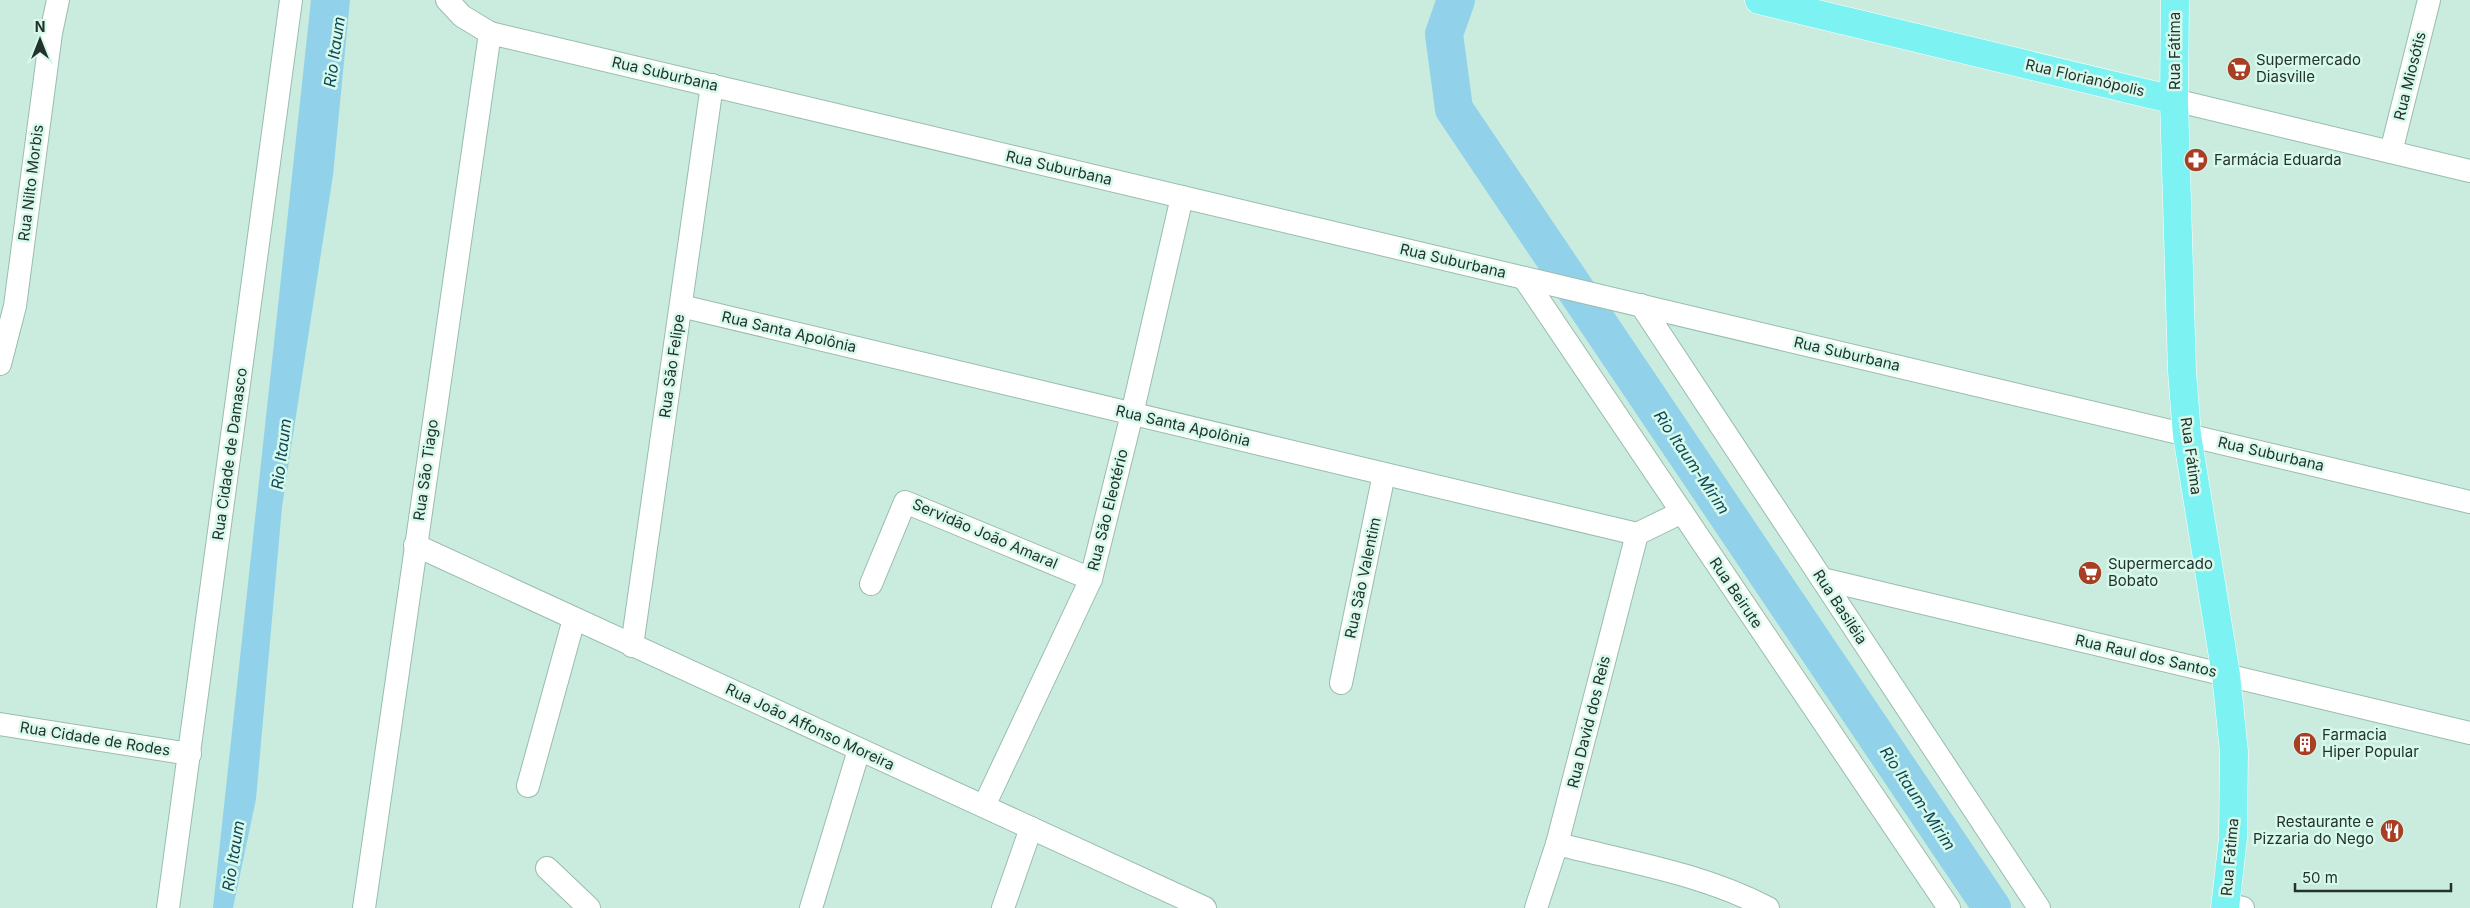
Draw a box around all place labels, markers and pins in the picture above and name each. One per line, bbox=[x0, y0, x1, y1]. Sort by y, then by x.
place label: Supermercado Diasville bbox=[2256, 50, 2361, 86]
supermarket icon: Supermercado Diasville bbox=[2226, 56, 2252, 82]
pharmacy icon: Farmácia Eduarda bbox=[2183, 147, 2209, 173]
place label: Farmácia Eduarda bbox=[2214, 150, 2342, 169]
place label: Supermercado Bobato bbox=[2108, 554, 2213, 590]
supermarket icon: Supermercado Bobato bbox=[2077, 560, 2103, 586]
place label: Farmacia Hiper Popular bbox=[2322, 725, 2419, 761]
building icon: Farmacia Hiper Popular bbox=[2292, 731, 2318, 757]
place label: Restaurante e Pizzaria do Nego bbox=[2253, 812, 2374, 848]
restaurant icon: Restaurante e Pizzaria do Nego bbox=[2379, 818, 2405, 844]

